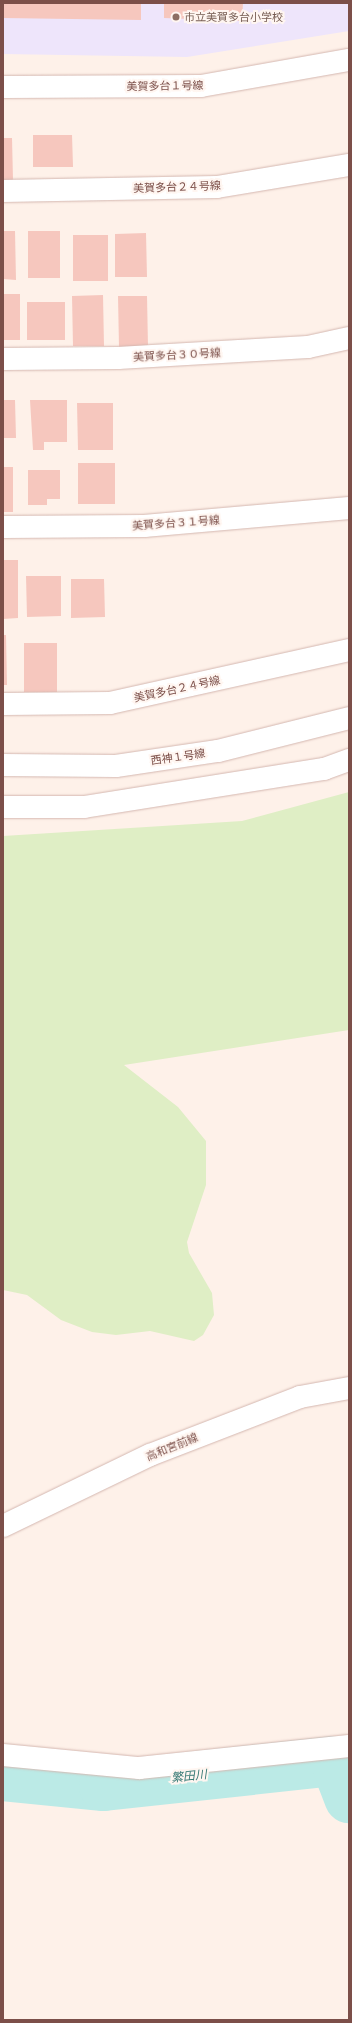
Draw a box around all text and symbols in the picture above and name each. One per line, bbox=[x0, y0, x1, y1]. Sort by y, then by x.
place label: 市立美賀多台小学校 bbox=[184, 10, 283, 24]
marker: 市立美賀多台小学校 bbox=[171, 12, 181, 22]
street label: 美賀多台１号線 bbox=[126, 79, 204, 93]
street label: 美賀多台２４号線 bbox=[133, 179, 221, 195]
street label: 美賀多台３０号線 bbox=[133, 346, 221, 364]
street label: 美賀多台３１号線 bbox=[132, 513, 220, 533]
street label: 美賀多台２４号線 bbox=[133, 673, 221, 705]
street label: 西神１号線 bbox=[150, 747, 206, 767]
street label: 高和宮前線 bbox=[144, 1431, 200, 1463]
water label: 繁田川 bbox=[170, 1768, 208, 1786]

